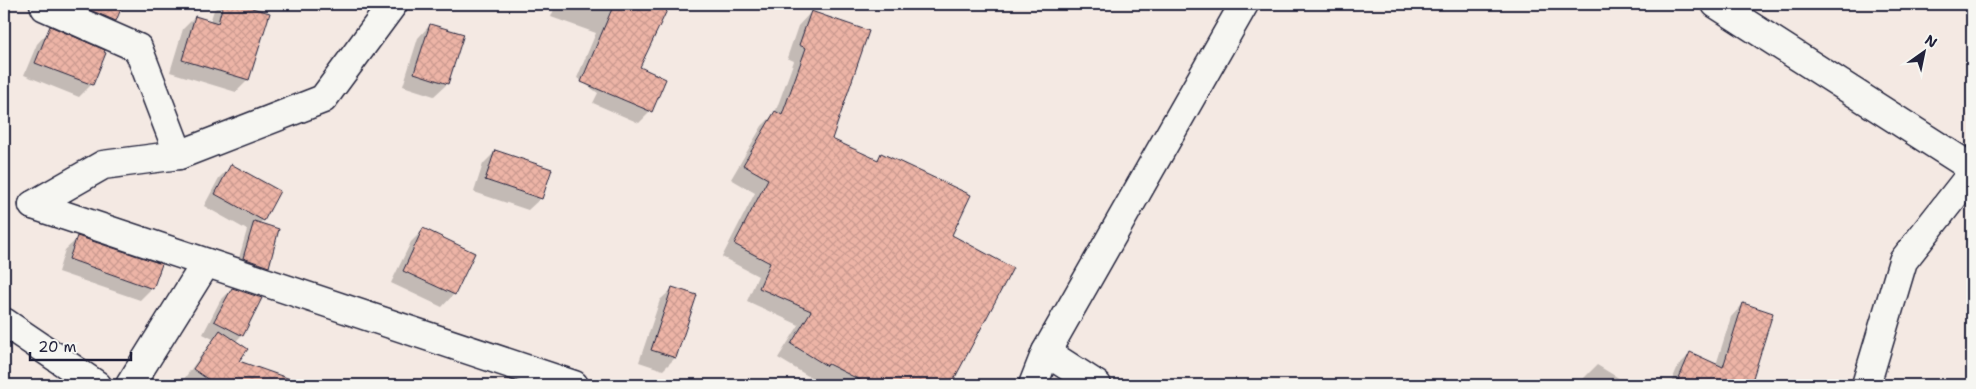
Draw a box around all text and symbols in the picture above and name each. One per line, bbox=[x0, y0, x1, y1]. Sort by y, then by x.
north arrow bbox=[1898, 28, 1948, 78]
text: N bbox=[1922, 31, 1941, 52]
scale bar bbox=[30, 329, 131, 361]
text: 20 m bbox=[38, 337, 77, 357]

